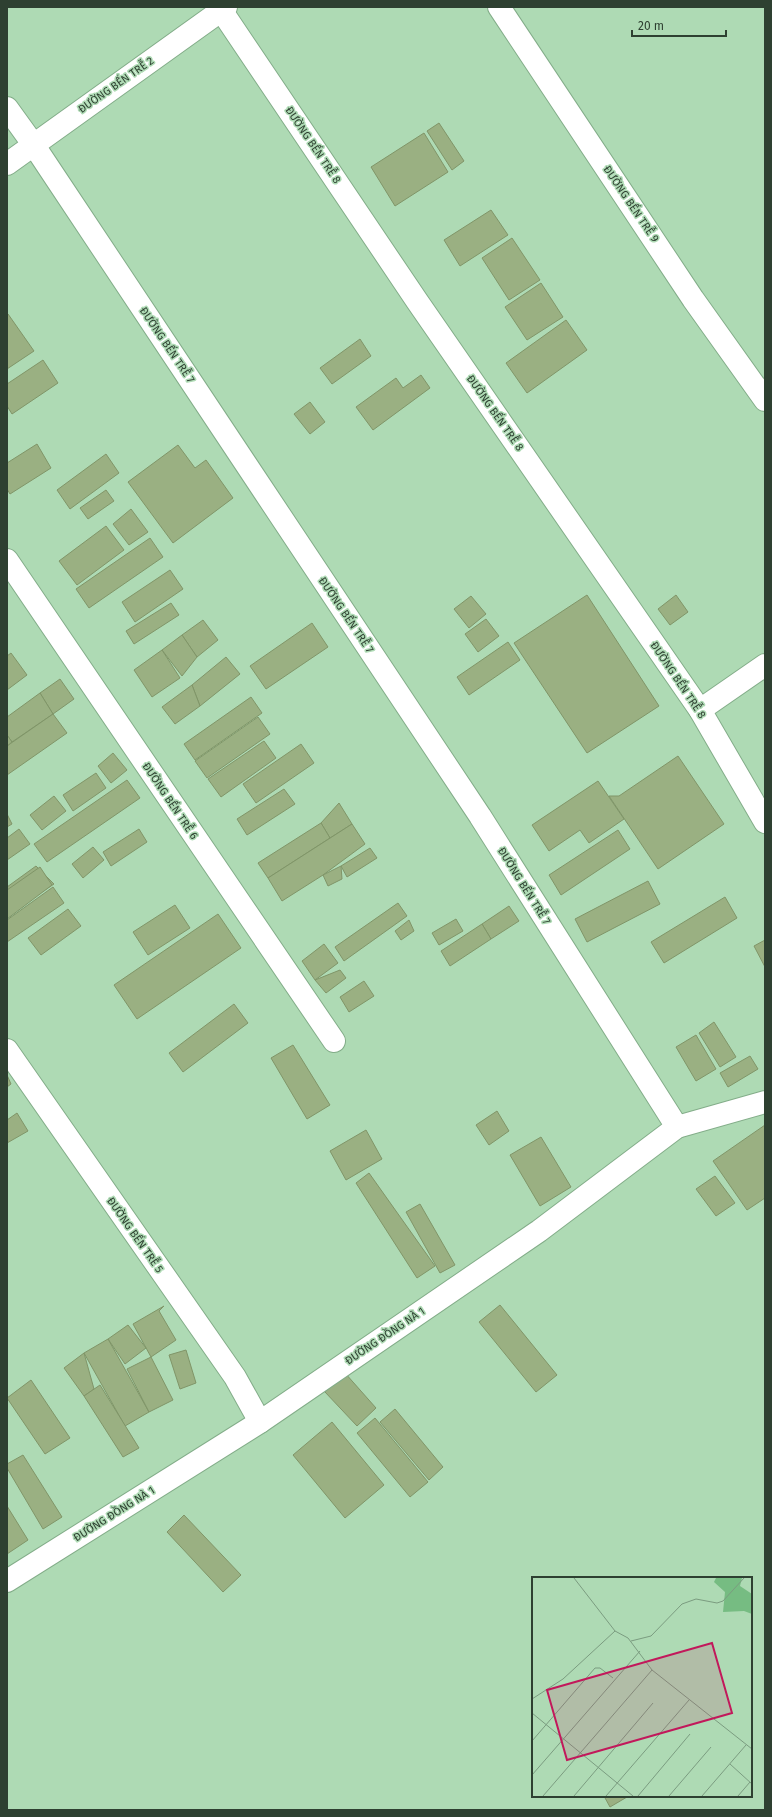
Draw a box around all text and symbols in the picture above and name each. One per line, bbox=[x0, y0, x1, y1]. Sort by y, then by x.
scale bar bbox=[632, 12, 726, 38]
text: 20 m bbox=[638, 19, 664, 33]
street label: ĐƯỜNG BẾN TRỄ 2 bbox=[75, 52, 156, 116]
street label: ĐƯỜNG BẾN TRỄ 8 bbox=[282, 103, 345, 186]
street label: ĐƯỜNG BẾN TRỄ 9 bbox=[601, 162, 663, 245]
street label: ĐƯỜNG BẾN TRỄ 7 bbox=[137, 303, 199, 386]
street label: ĐƯỜNG BẾN TRỄ 8 bbox=[464, 371, 528, 454]
street label: ĐƯỜNG BẾN TRỄ 7 bbox=[316, 573, 378, 656]
street label: ĐƯỜNG BẾN TRỄ 8 bbox=[647, 638, 710, 721]
street label: ĐƯỜNG BẾN TRỄ 6 bbox=[140, 759, 202, 842]
street label: ĐƯỜNG BẾN TRỄ 7 bbox=[495, 844, 555, 927]
street label: ĐƯỜNG BẾN TRỄ 5 bbox=[104, 1194, 168, 1276]
street label: ĐƯỜNG ĐỒNG NÀ 1 bbox=[342, 1303, 427, 1368]
street label: ĐƯỜNG ĐỒNG NÀ 1 bbox=[70, 1482, 157, 1544]
inset map bbox=[532, 1577, 752, 1797]

